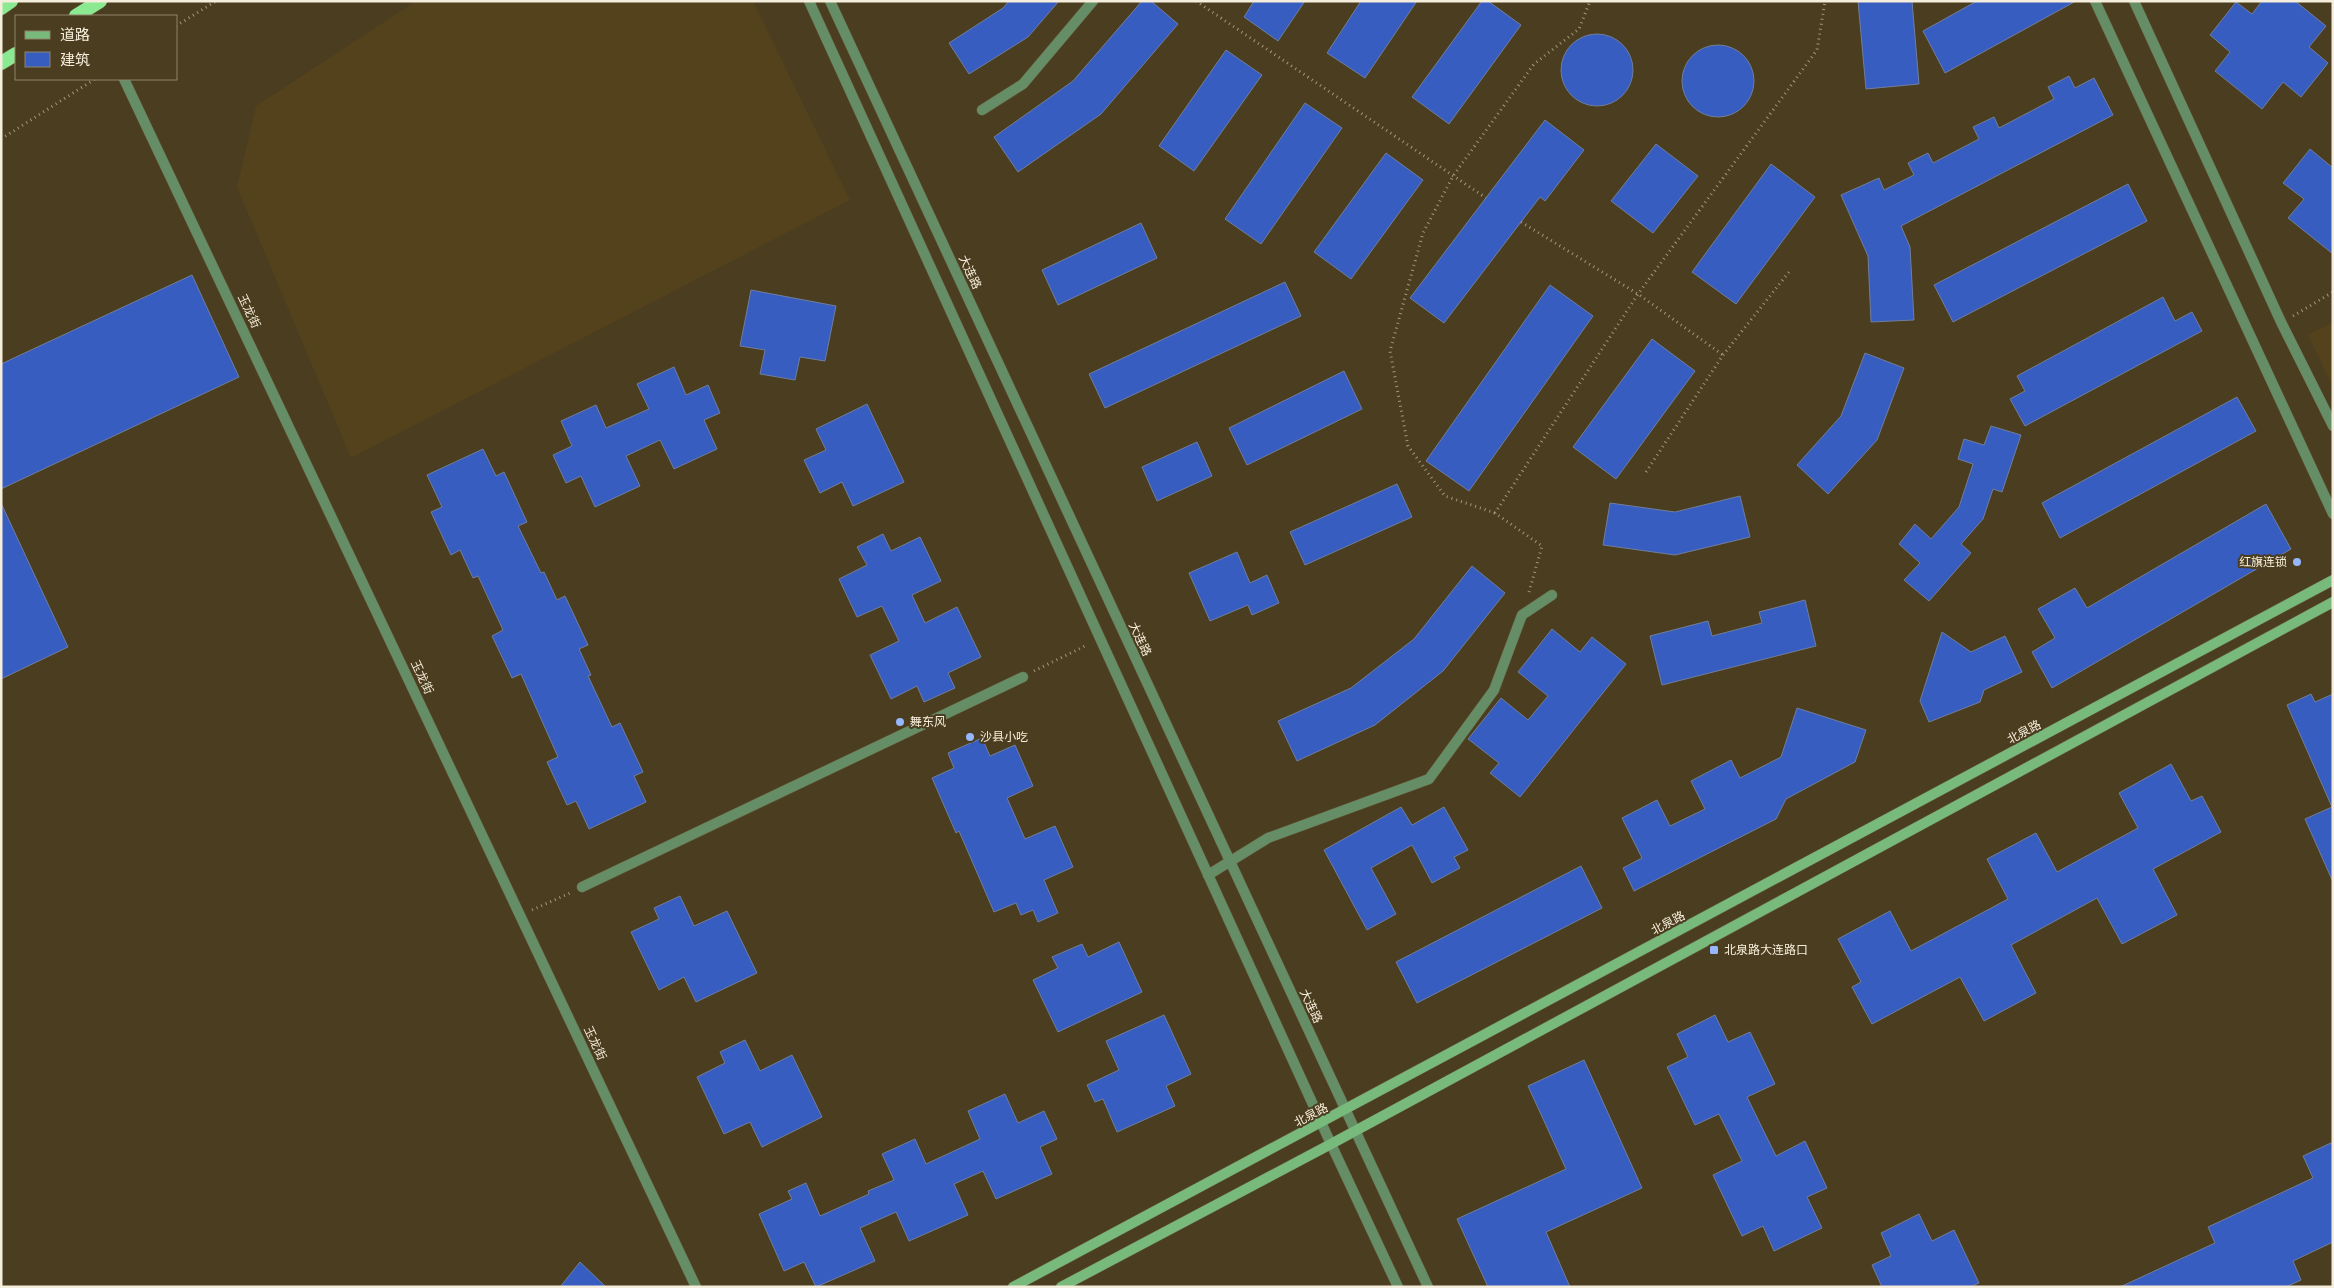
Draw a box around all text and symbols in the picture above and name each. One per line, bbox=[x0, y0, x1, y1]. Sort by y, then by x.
legend bbox=[15, 15, 178, 80]
text: 道路 bbox=[60, 27, 90, 46]
text: 建筑 bbox=[60, 52, 90, 71]
street label: 大连路 bbox=[954, 253, 984, 292]
street label: 玉龙街 bbox=[233, 292, 263, 331]
place label: 红旗连锁 bbox=[2239, 555, 2287, 571]
marker: 红旗连锁 bbox=[2291, 556, 2303, 568]
street label: 大连路 bbox=[1124, 620, 1154, 659]
street label: 玉龙街 bbox=[406, 658, 436, 697]
place label: 舞东风 bbox=[910, 715, 946, 731]
marker: 舞东风 bbox=[894, 716, 906, 728]
street label: 北泉路 bbox=[2005, 717, 2044, 748]
place label: 沙县小吃 bbox=[980, 730, 1028, 746]
marker: 沙县小吃 bbox=[964, 731, 976, 743]
street label: 北泉路 bbox=[1649, 908, 1688, 939]
place label: 北泉路大连路口 bbox=[1724, 943, 1808, 959]
marker: 北泉路大连路口 bbox=[1708, 944, 1720, 956]
street label: 大连路 bbox=[1295, 987, 1325, 1026]
street label: 玉龙街 bbox=[579, 1024, 609, 1063]
street label: 北泉路 bbox=[1292, 1100, 1331, 1131]

